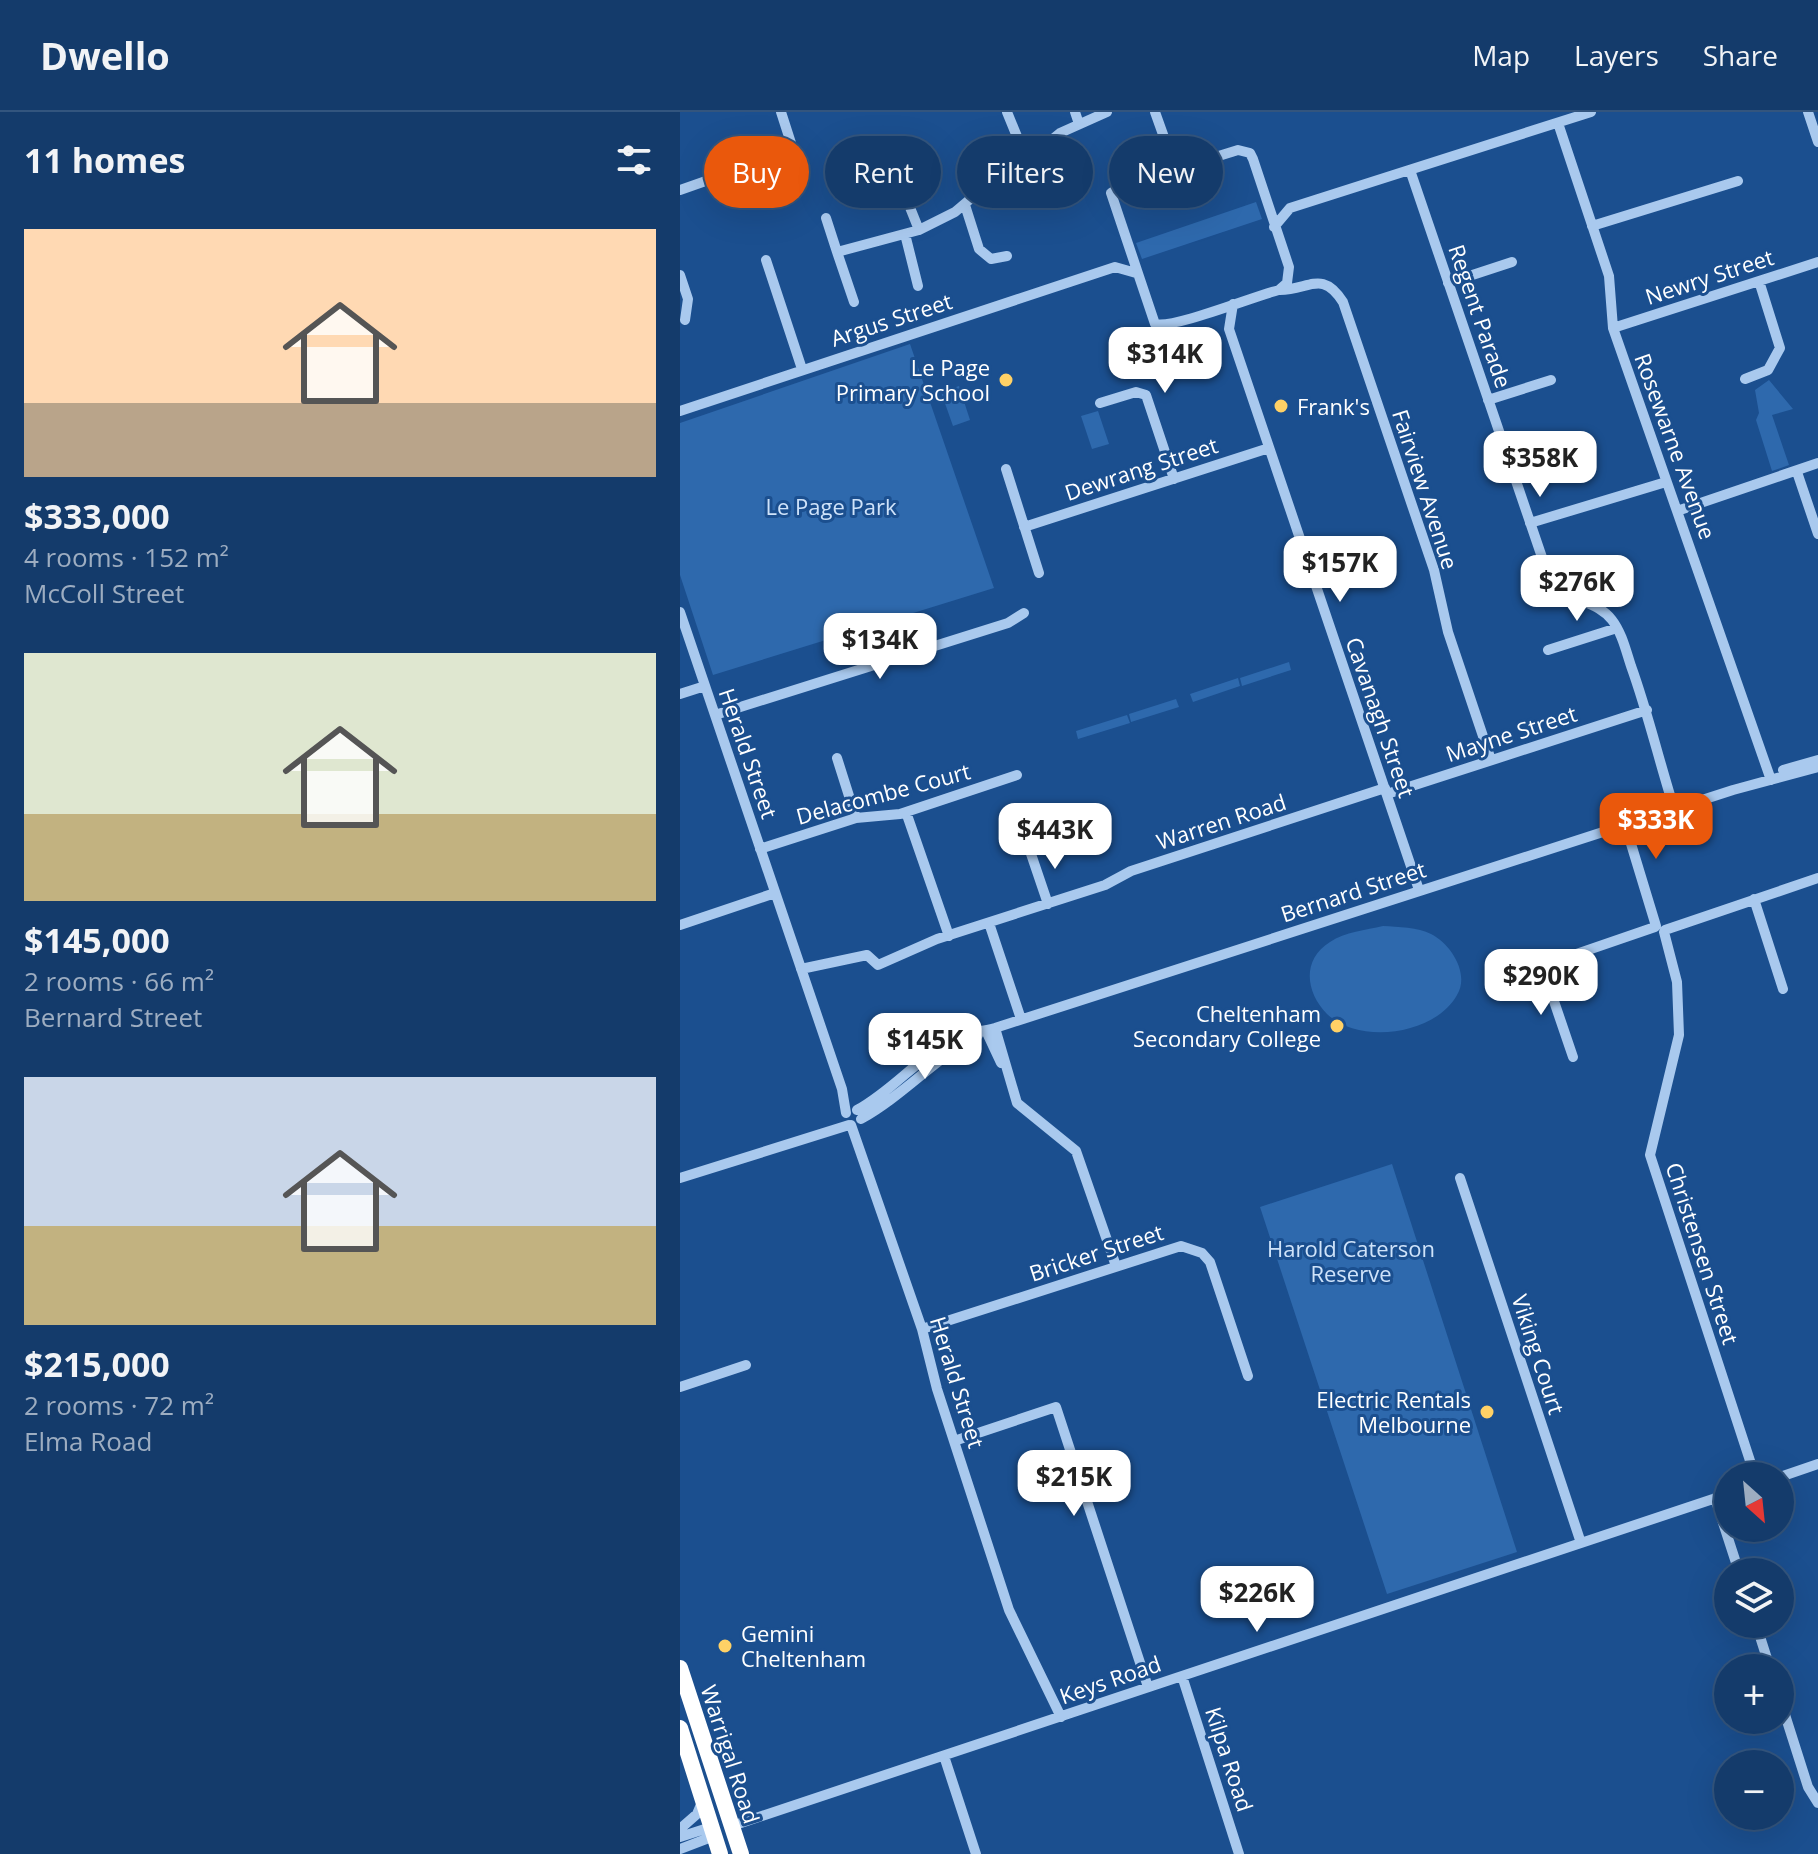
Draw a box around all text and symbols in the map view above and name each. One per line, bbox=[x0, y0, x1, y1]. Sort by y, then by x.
text: Dwello bbox=[40, 29, 170, 81]
text: Map bbox=[1472, 36, 1530, 74]
text: Layers bbox=[1574, 36, 1659, 74]
text: Share bbox=[1703, 36, 1778, 74]
chip: Buy bbox=[704, 136, 809, 208]
chip: Rent bbox=[825, 136, 941, 208]
chip: Filters bbox=[957, 136, 1093, 208]
chip: New bbox=[1109, 136, 1223, 208]
text: 11 homes bbox=[24, 137, 185, 183]
icon: filters bbox=[612, 138, 656, 182]
street label: Regent Parade bbox=[1442, 240, 1520, 392]
street label: Newry Street bbox=[1641, 241, 1777, 311]
icon: home bbox=[268, 281, 412, 425]
street label: Argus Street bbox=[826, 285, 956, 353]
pin: $314K bbox=[1109, 327, 1221, 395]
text: $314K bbox=[1127, 335, 1203, 371]
street label: Rosewarne Avenue bbox=[1628, 349, 1724, 543]
place label: Le Page Primary School bbox=[836, 352, 990, 407]
marker: Le Page Primary School bbox=[997, 371, 1015, 389]
place label: Frank's bbox=[1297, 391, 1370, 421]
marker: Frank's bbox=[1272, 397, 1290, 415]
street label: Fairview Avenue bbox=[1386, 405, 1466, 573]
street label: Dewrang Street bbox=[1061, 429, 1221, 507]
pin: $358K bbox=[1484, 431, 1596, 499]
text: $358K bbox=[1502, 439, 1578, 475]
park label: Le Page Park bbox=[765, 491, 897, 521]
text: $333,000 bbox=[24, 493, 170, 539]
pin: $157K bbox=[1284, 536, 1396, 604]
text: 4 rooms · 152 m² bbox=[24, 539, 229, 575]
text: $157K bbox=[1302, 544, 1378, 580]
pin: $276K bbox=[1521, 555, 1633, 623]
text: $276K bbox=[1539, 563, 1615, 599]
text: McColl Street bbox=[24, 575, 184, 611]
pin: $134K bbox=[824, 613, 936, 681]
text: $134K bbox=[842, 621, 918, 657]
street label: Cavanagh Street bbox=[1340, 633, 1423, 801]
street label: Herald Street bbox=[713, 684, 785, 822]
street label: Mayne Street bbox=[1442, 698, 1580, 768]
icon: home bbox=[268, 705, 412, 849]
street label: Delacombe Court bbox=[793, 755, 974, 831]
street label: Warren Road bbox=[1152, 786, 1290, 856]
pin: $333K bbox=[1600, 793, 1712, 861]
text: $333K bbox=[1618, 801, 1694, 837]
pin: $443K bbox=[999, 803, 1111, 871]
text: $443K bbox=[1017, 811, 1093, 847]
street label: Bernard Street bbox=[1277, 853, 1430, 929]
text: $145,000 bbox=[24, 917, 170, 963]
pin: $290K bbox=[1485, 949, 1597, 1017]
text: $290K bbox=[1503, 957, 1579, 993]
text: 2 rooms · 66 m² bbox=[24, 963, 214, 999]
place label: Cheltenham Secondary College bbox=[1133, 998, 1321, 1053]
text: Bernard Street bbox=[24, 999, 202, 1035]
pin: $145K bbox=[869, 1013, 981, 1081]
marker: Cheltenham Secondary College bbox=[1328, 1017, 1346, 1035]
text: $145K bbox=[887, 1021, 963, 1057]
icon: home bbox=[268, 1129, 412, 1273]
street label: Christensen Street bbox=[1659, 1158, 1747, 1348]
street label: Bricker Street bbox=[1025, 1216, 1167, 1288]
park label: Harold Caterson Reserve bbox=[1267, 1233, 1435, 1288]
street label: Viking Court bbox=[1506, 1290, 1573, 1418]
street label: Herald Street bbox=[924, 1313, 992, 1452]
text: $215,000 bbox=[24, 1341, 170, 1387]
place label: Electric Rentals Melbourne bbox=[1316, 1384, 1471, 1439]
text: 2 rooms · 72 m² bbox=[24, 1387, 214, 1423]
marker: Electric Rentals Melbourne bbox=[1478, 1403, 1496, 1421]
text: Elma Road bbox=[24, 1423, 152, 1459]
pin: $215K bbox=[1018, 1450, 1130, 1518]
text: $215K bbox=[1036, 1458, 1112, 1494]
north arrow bbox=[1714, 1462, 1794, 1542]
map controls bbox=[1714, 1462, 1794, 1830]
button: layers bbox=[1714, 1558, 1794, 1638]
pin: $226K bbox=[1201, 1566, 1313, 1634]
text: $226K bbox=[1219, 1574, 1295, 1610]
place label: Gemini Cheltenham bbox=[741, 1618, 866, 1673]
marker: Gemini Cheltenham bbox=[716, 1637, 734, 1655]
street label: Keys Road bbox=[1055, 1648, 1165, 1710]
button: + bbox=[1714, 1654, 1794, 1734]
street label: Warrigal Road bbox=[694, 1681, 768, 1827]
street label: Kilpa Road bbox=[1199, 1703, 1261, 1815]
button: − bbox=[1714, 1750, 1794, 1830]

